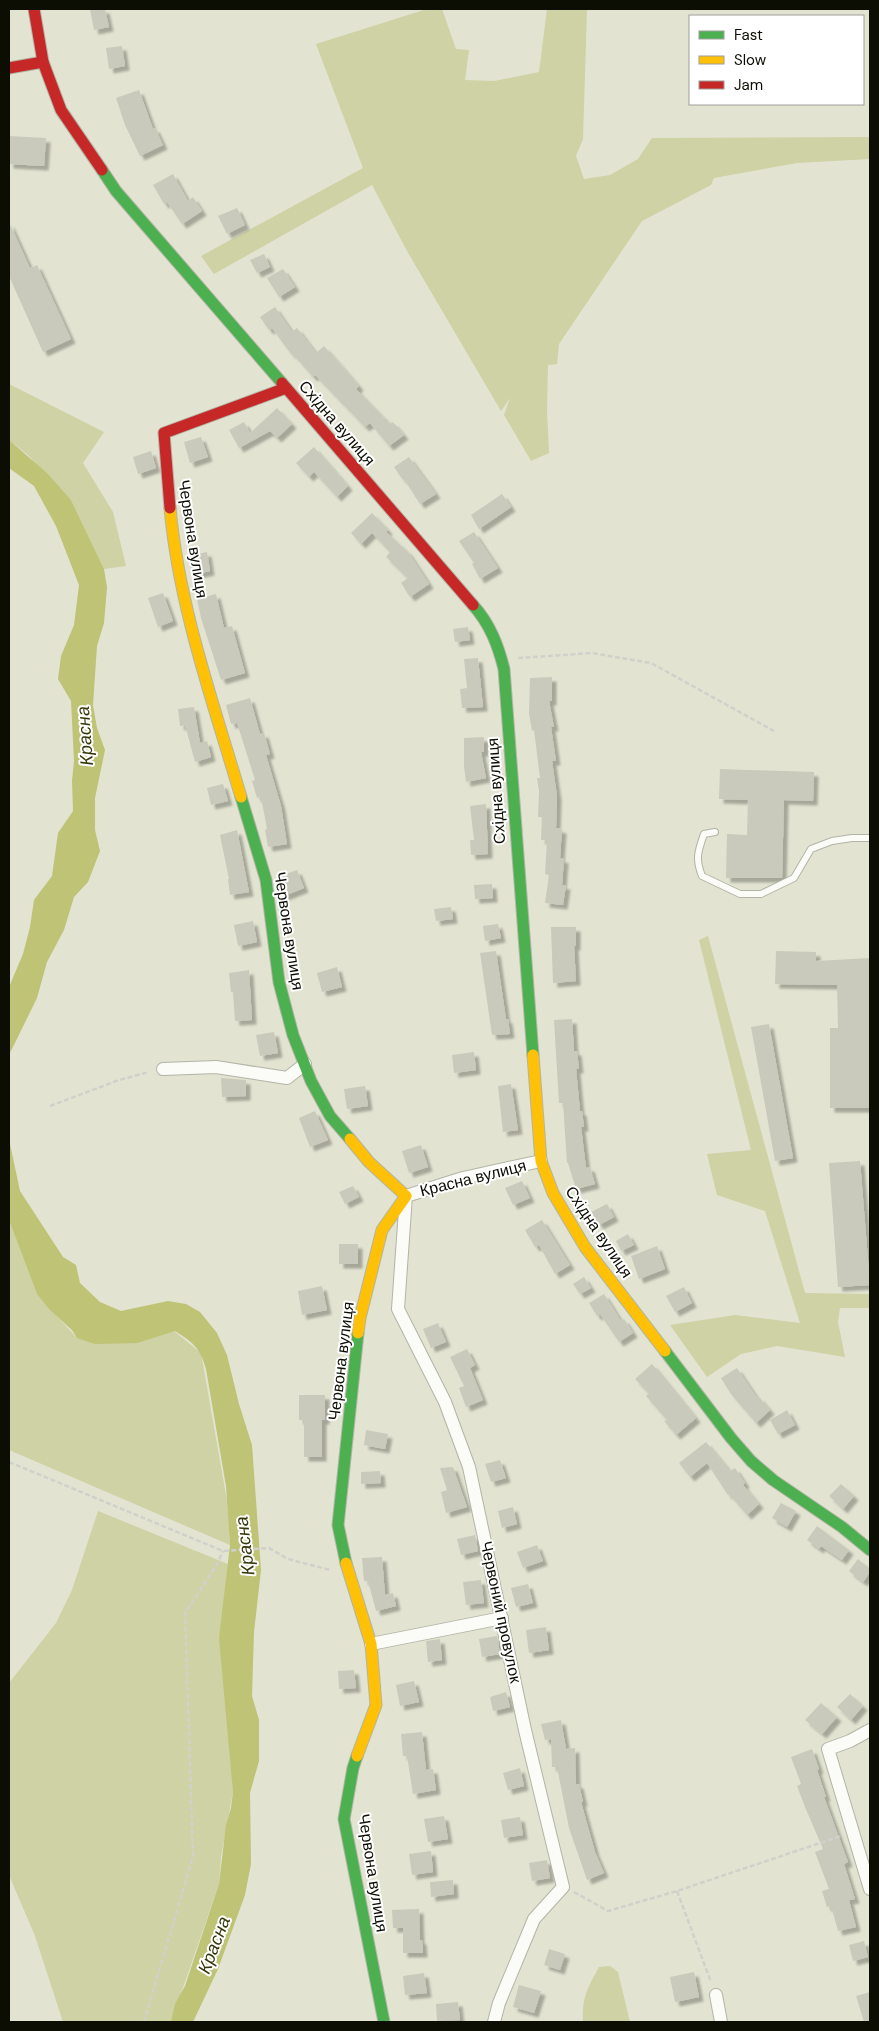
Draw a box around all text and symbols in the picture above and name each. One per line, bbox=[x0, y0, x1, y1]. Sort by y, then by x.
legend bbox=[689, 15, 864, 105]
text: Fast bbox=[734, 25, 763, 45]
text: Slow bbox=[734, 50, 767, 70]
text: Jam bbox=[734, 75, 763, 95]
street label: Східна вулиця bbox=[294, 376, 380, 470]
street label: Червона вулиця bbox=[173, 478, 213, 600]
water label: Красна bbox=[71, 705, 99, 767]
street label: Східна вулиця bbox=[482, 737, 510, 845]
street label: Червона вулиця bbox=[269, 870, 309, 992]
street label: Красна вулиця bbox=[418, 1155, 528, 1201]
street label: Східна вулиця bbox=[561, 1182, 637, 1282]
street label: Червона вулиця bbox=[323, 1300, 359, 1422]
water label: Красна bbox=[229, 1515, 261, 1577]
street label: Червоний провулок bbox=[476, 1539, 526, 1686]
street label: Червона вулиця bbox=[353, 1812, 393, 1934]
water label: Красна bbox=[192, 1913, 236, 1977]

